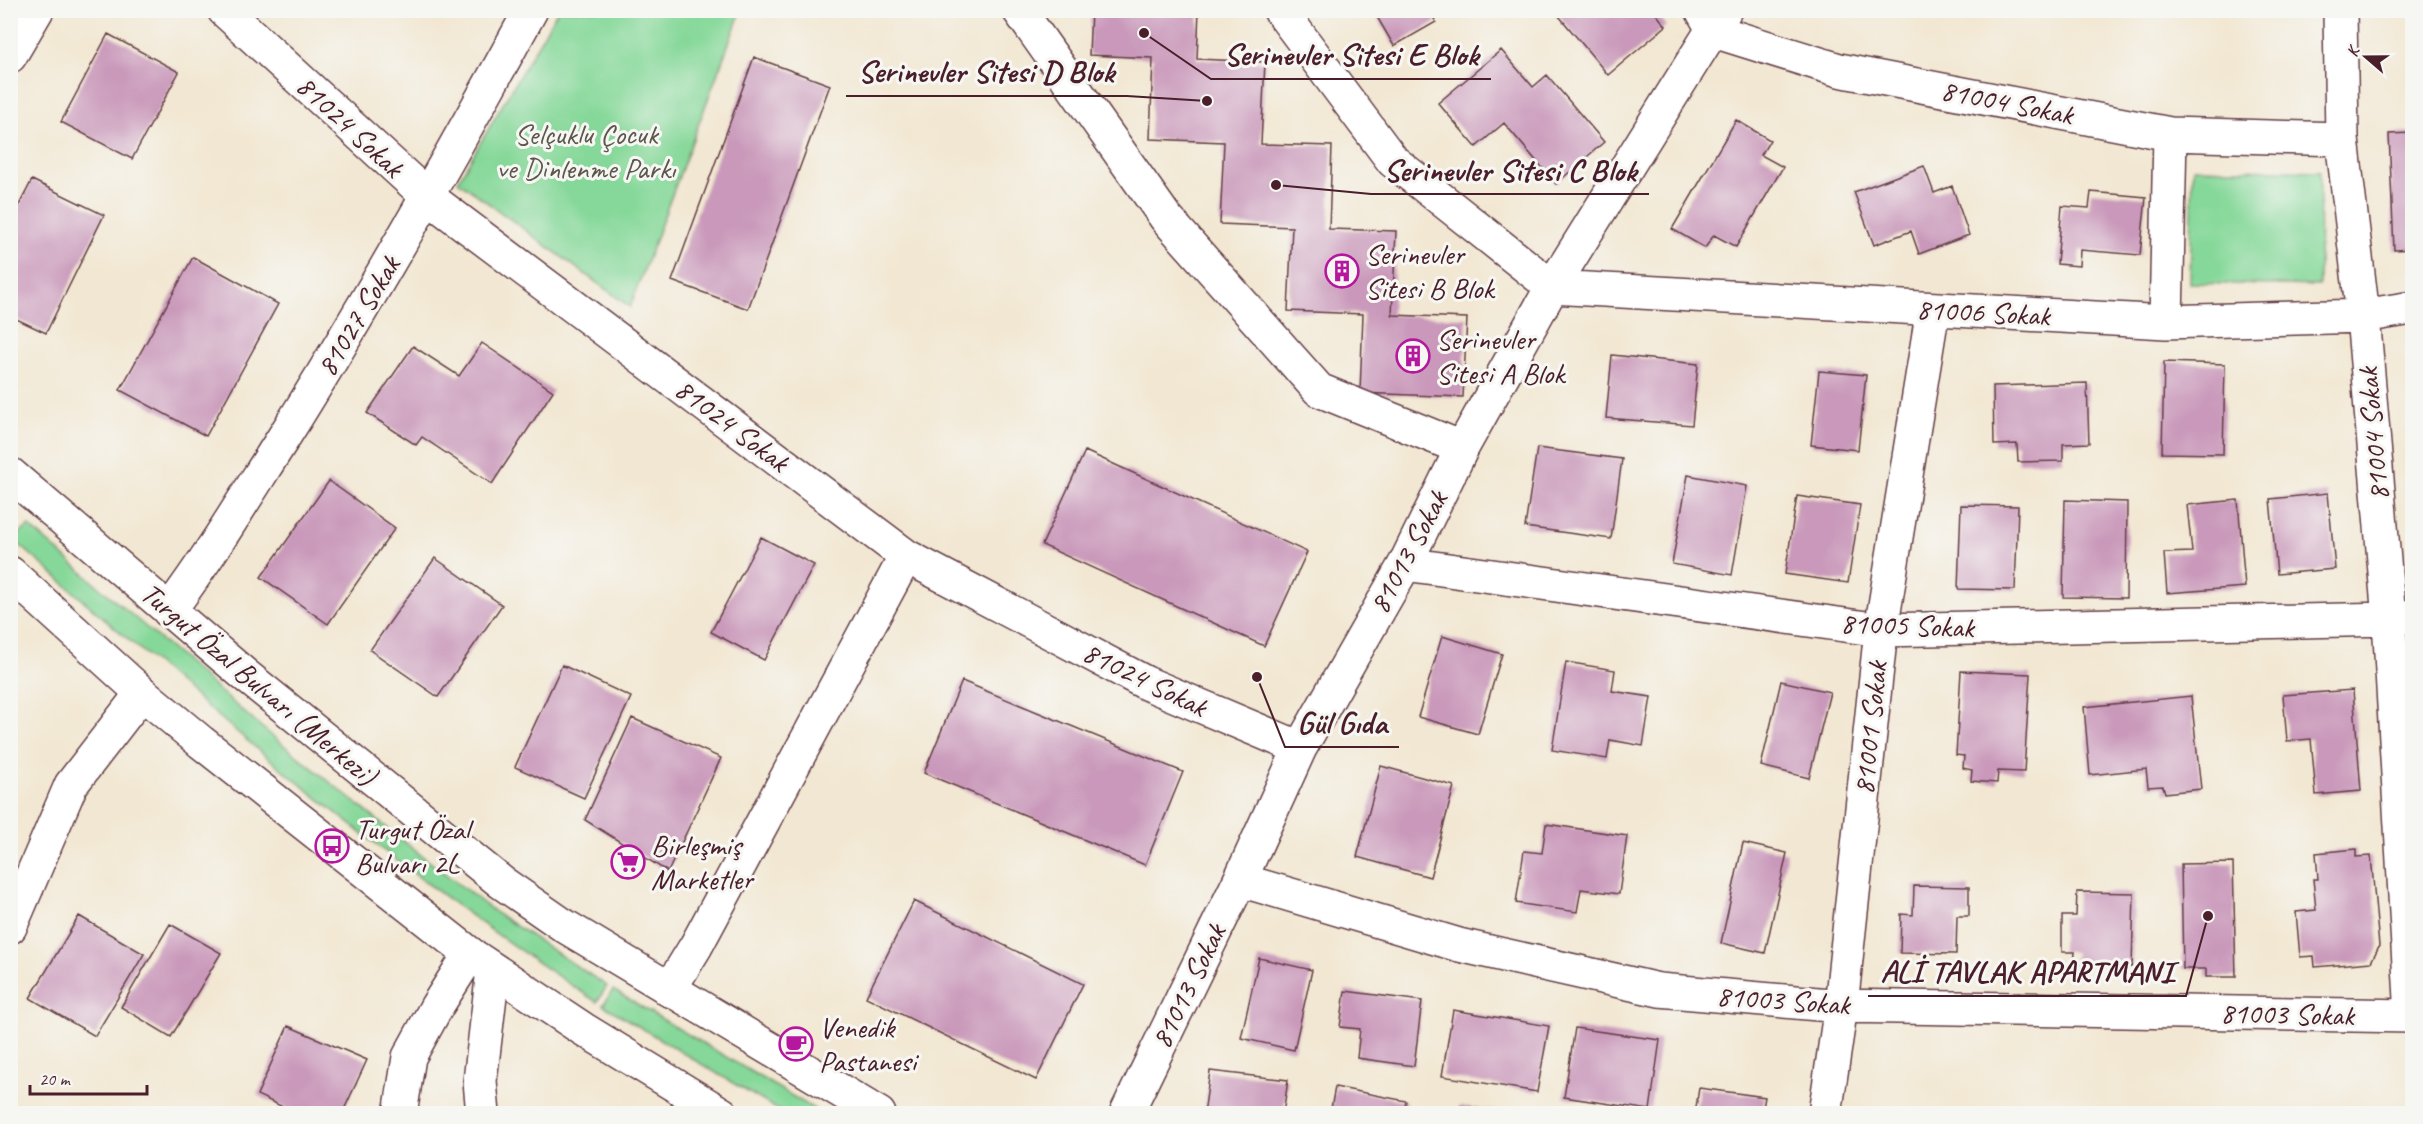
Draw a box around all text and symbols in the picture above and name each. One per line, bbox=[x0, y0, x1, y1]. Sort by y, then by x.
north arrow bbox=[2336, 27, 2396, 87]
callout: Serinevler Sitesi E Blok bbox=[1211, 29, 1491, 79]
text: Serinevler Sitesi E Blok bbox=[1224, 34, 1481, 75]
text: K bbox=[2342, 41, 2365, 59]
callout: Serinevler Sitesi D Blok bbox=[846, 46, 1127, 96]
text: Serinevler Sitesi D Blok bbox=[858, 51, 1117, 92]
street label: 81024 Sokak bbox=[288, 67, 413, 187]
street label: 81004 Sokak bbox=[1938, 71, 2078, 134]
park label: Selçuklu Çocuk ve Dinlenme Parkı bbox=[497, 115, 677, 187]
callout: Serinevler Sitesi C Blok bbox=[1371, 144, 1649, 194]
text: Serinevler Sitesi C Blok bbox=[1384, 150, 1639, 191]
place label: Serinevler Sitesi B Blok bbox=[1365, 235, 1495, 307]
street label: 81027 Sokak bbox=[307, 247, 410, 383]
building icon: Serinevler Sitesi B Blok bbox=[1324, 253, 1360, 289]
street label: 81006 Sokak bbox=[1915, 290, 2053, 335]
place label: Serinevler Sitesi A Blok bbox=[1436, 320, 1566, 392]
building icon: Serinevler Sitesi A Blok bbox=[1395, 338, 1431, 374]
street label: 81004 Sokak bbox=[2348, 364, 2398, 502]
street label: 81024 Sokak bbox=[667, 370, 798, 482]
street label: 81013 Sokak bbox=[1360, 482, 1457, 620]
street label: Turgut Özal Bulvarı (Merkezi) bbox=[133, 574, 387, 795]
street label: 81005 Sokak bbox=[1840, 604, 1976, 646]
street label: 81024 Sokak bbox=[1077, 633, 1215, 726]
street label: 81001 Sokak bbox=[1844, 658, 1896, 796]
callout: Gül Gıda bbox=[1285, 697, 1399, 747]
text: Gül Gıda bbox=[1297, 702, 1390, 743]
place label: Turgut Özal Bulvarı 2L bbox=[355, 810, 474, 882]
place label: Birleşmiş Marketler bbox=[651, 826, 755, 898]
bus stop icon: Turgut Özal Bulvarı 2L bbox=[314, 828, 350, 864]
supermarket icon: Birleşmiş Marketler bbox=[610, 844, 646, 880]
street label: 81013 Sokak bbox=[1142, 916, 1235, 1054]
callout: ALİ TAVLAK APARTMANI bbox=[1868, 946, 2186, 996]
text: ALİ TAVLAK APARTMANI bbox=[1880, 951, 2180, 992]
street label: 81003 Sokak bbox=[1715, 976, 1853, 1024]
street label: 81003 Sokak bbox=[2220, 994, 2356, 1034]
place label: Venedik Pastanesi bbox=[819, 1008, 919, 1080]
cafe icon: Venedik Pastanesi bbox=[778, 1026, 814, 1062]
scale bar bbox=[30, 1058, 147, 1096]
text: 20 m bbox=[39, 1068, 72, 1090]

